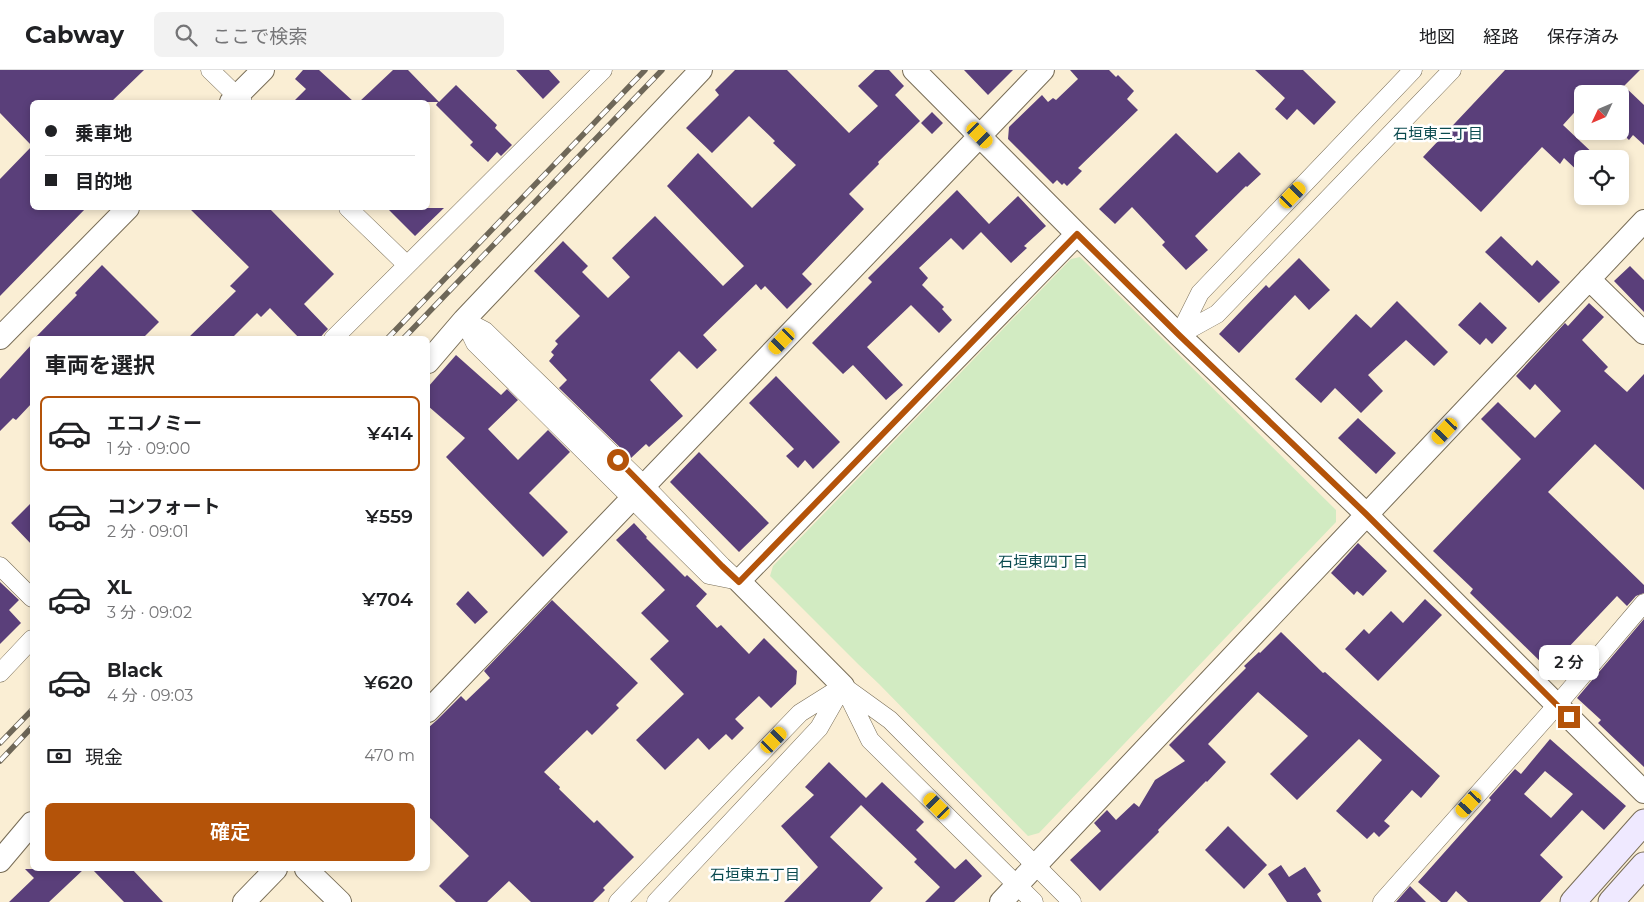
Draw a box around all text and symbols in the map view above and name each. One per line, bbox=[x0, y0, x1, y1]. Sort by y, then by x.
search box bbox=[154, 12, 504, 57]
text: Cabway bbox=[25, 20, 124, 49]
icon: search bbox=[172, 21, 200, 49]
text: ここで検索 bbox=[212, 25, 307, 48]
text: 地図 bbox=[1419, 26, 1455, 48]
text: 経路 bbox=[1483, 26, 1519, 48]
text: 保存済み bbox=[1547, 26, 1619, 48]
north arrow bbox=[1574, 85, 1629, 140]
map controls bbox=[1574, 85, 1629, 205]
car bbox=[964, 119, 995, 151]
text: 乗車地 bbox=[75, 122, 132, 145]
district label: 石垣東三丁目 bbox=[1393, 124, 1483, 143]
button: locate bbox=[1574, 150, 1629, 205]
text: 目的地 bbox=[75, 170, 132, 193]
car bbox=[1277, 179, 1308, 211]
car bbox=[766, 325, 797, 357]
text: 車両を選択 bbox=[45, 352, 155, 379]
icon: car bbox=[47, 411, 92, 456]
text: エコノミー bbox=[107, 412, 202, 435]
car bbox=[1429, 415, 1460, 447]
text: ¥414 bbox=[367, 422, 413, 445]
text: 1 分 · 09:00 bbox=[107, 439, 190, 458]
route start bbox=[607, 449, 629, 471]
icon: car bbox=[47, 494, 92, 539]
text: コンフォート bbox=[107, 495, 220, 518]
text: ¥559 bbox=[365, 505, 413, 528]
text: 2 分 · 09:01 bbox=[107, 522, 189, 541]
district label: 石垣東四丁目 bbox=[998, 552, 1088, 571]
text: XL bbox=[107, 576, 132, 599]
icon: car bbox=[47, 577, 92, 622]
text: ¥704 bbox=[362, 588, 413, 611]
text: 3 分 · 09:02 bbox=[107, 603, 192, 622]
callout: 2 分 bbox=[1539, 644, 1599, 680]
text: 2 分 bbox=[1554, 653, 1584, 672]
text: Black bbox=[107, 659, 163, 682]
icon: car bbox=[47, 660, 92, 705]
text: ¥620 bbox=[364, 671, 413, 694]
text: 4 分 · 09:03 bbox=[107, 686, 193, 705]
route end bbox=[1558, 706, 1580, 728]
car bbox=[758, 724, 789, 756]
icon: cash bbox=[45, 742, 73, 770]
text: 現金 bbox=[85, 746, 123, 769]
text: 470 m bbox=[364, 746, 415, 765]
car bbox=[1453, 788, 1484, 820]
car bbox=[921, 790, 952, 822]
button: 確定 bbox=[45, 803, 415, 861]
district label: 石垣東五丁目 bbox=[710, 865, 800, 884]

